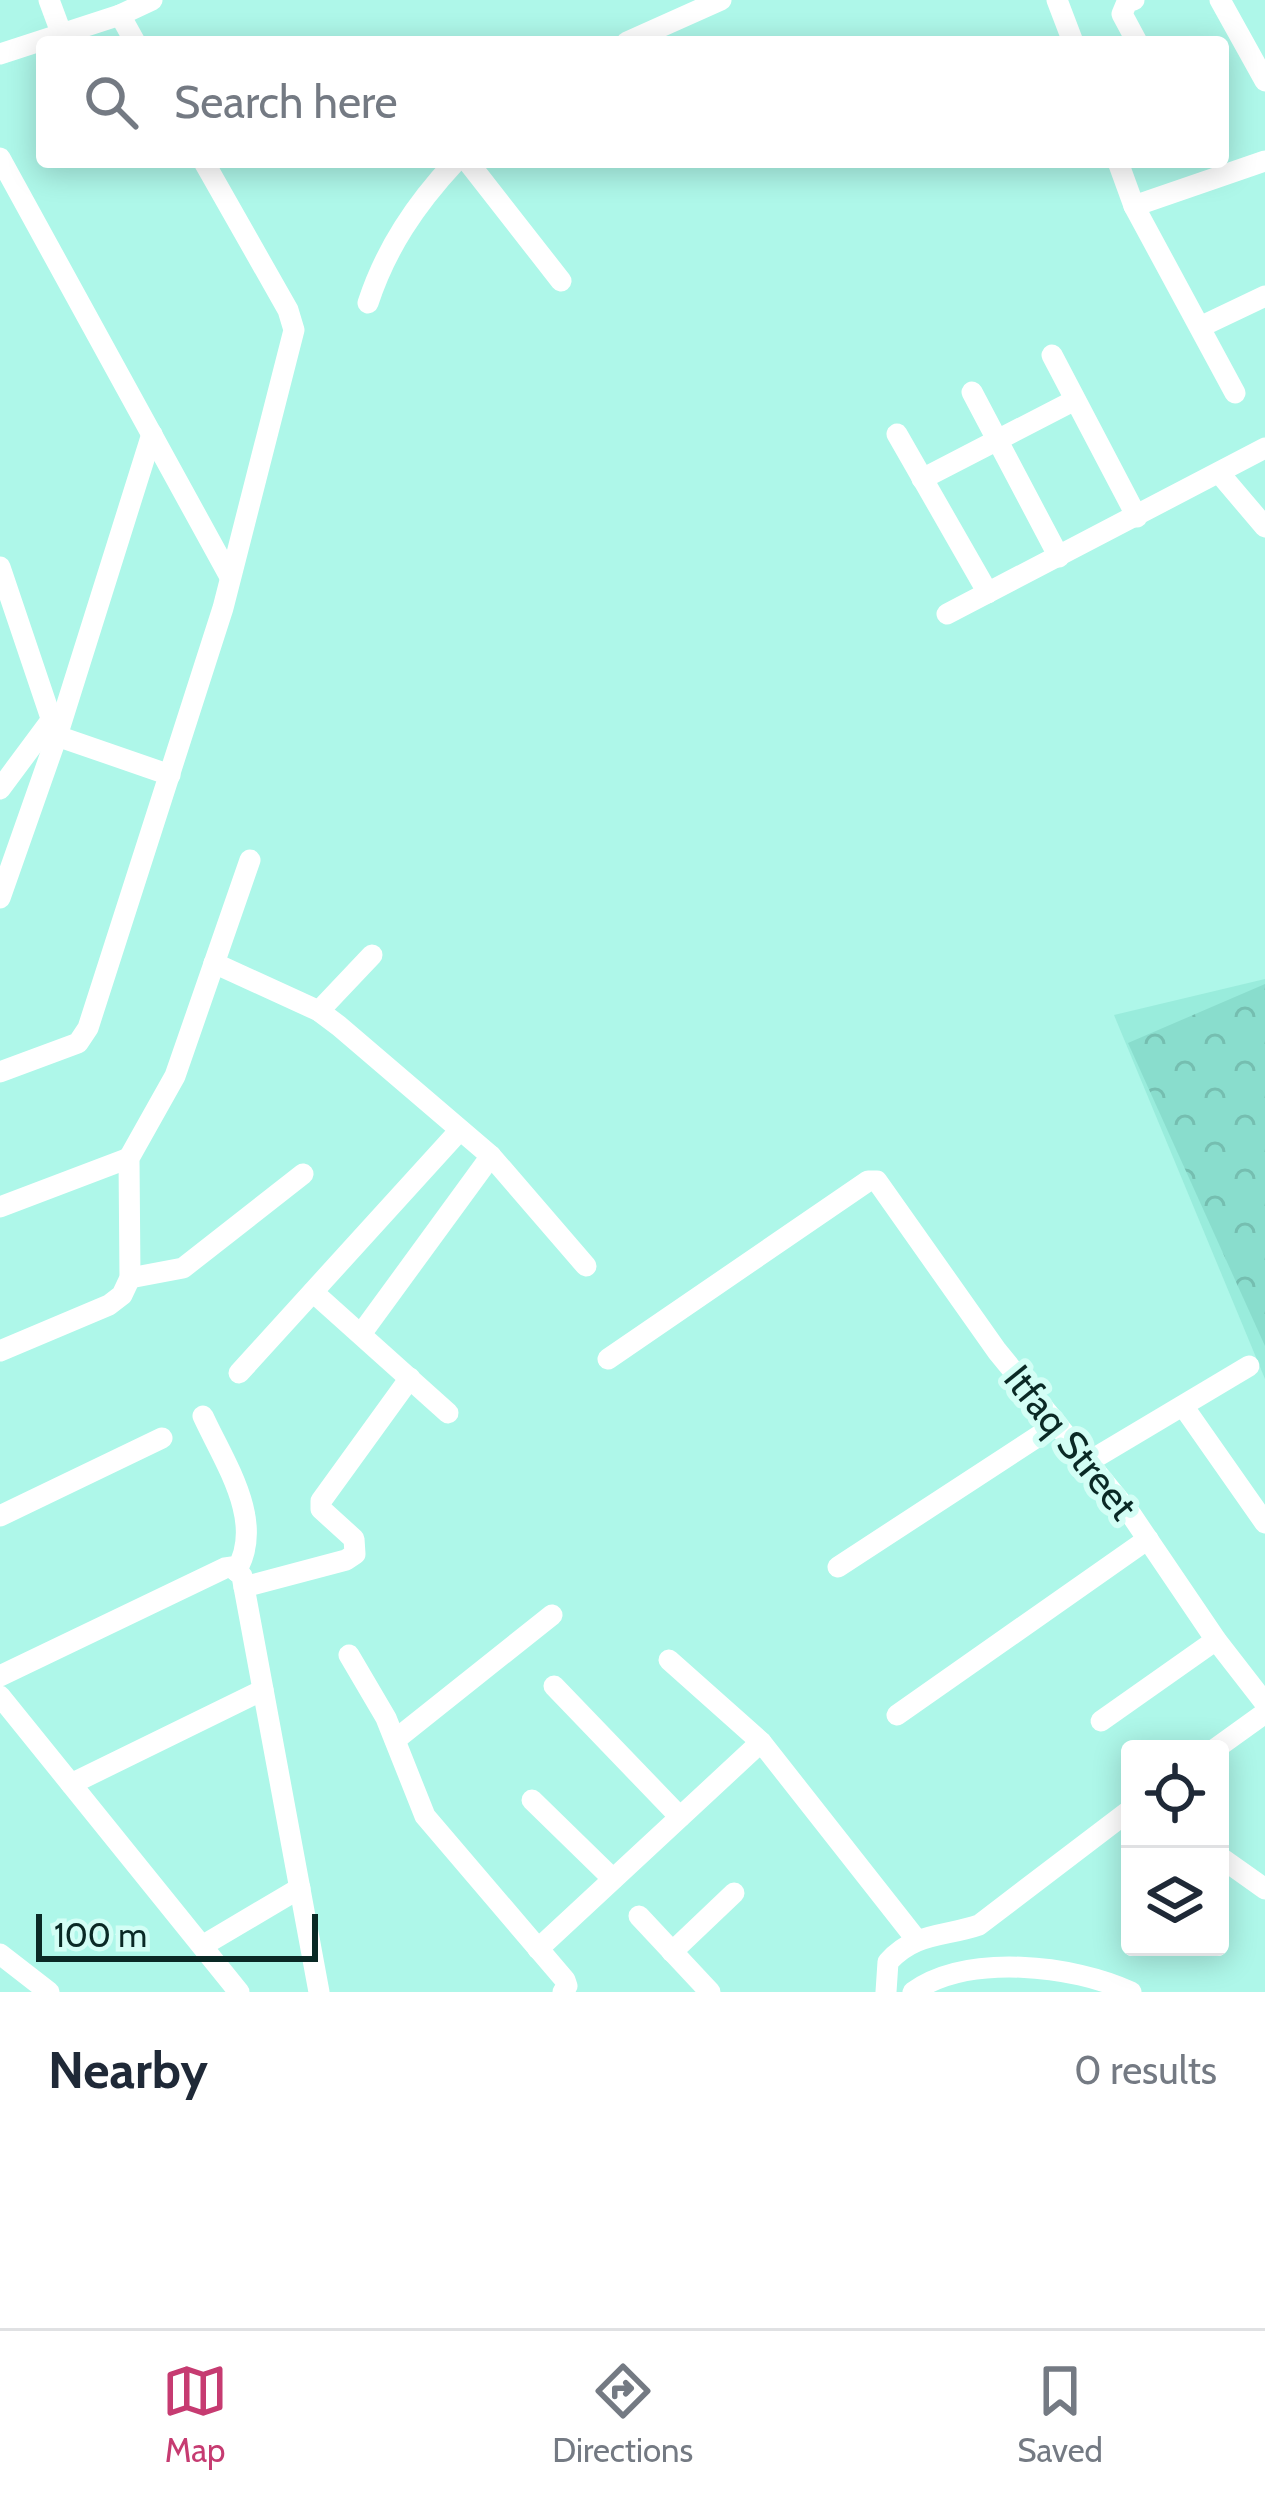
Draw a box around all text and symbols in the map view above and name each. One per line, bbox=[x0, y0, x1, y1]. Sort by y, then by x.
search box bbox=[36, 36, 1229, 168]
icon: search bbox=[78, 69, 144, 135]
text: Search here bbox=[174, 75, 398, 129]
street label: Itfaq Street bbox=[994, 1355, 1148, 1529]
map controls bbox=[1121, 1740, 1229, 1956]
button: locate bbox=[1121, 1740, 1229, 1848]
button: layers bbox=[1121, 1848, 1229, 1956]
scale bar bbox=[36, 1908, 318, 1961]
text: 100 m bbox=[54, 1915, 147, 1955]
text: Nearby bbox=[48, 2039, 208, 2101]
text: 0 results bbox=[1074, 2046, 1217, 2094]
tab: Map bbox=[162, 2358, 228, 2470]
tab: Directions bbox=[552, 2358, 693, 2470]
tab: Saved bbox=[1017, 2358, 1103, 2470]

